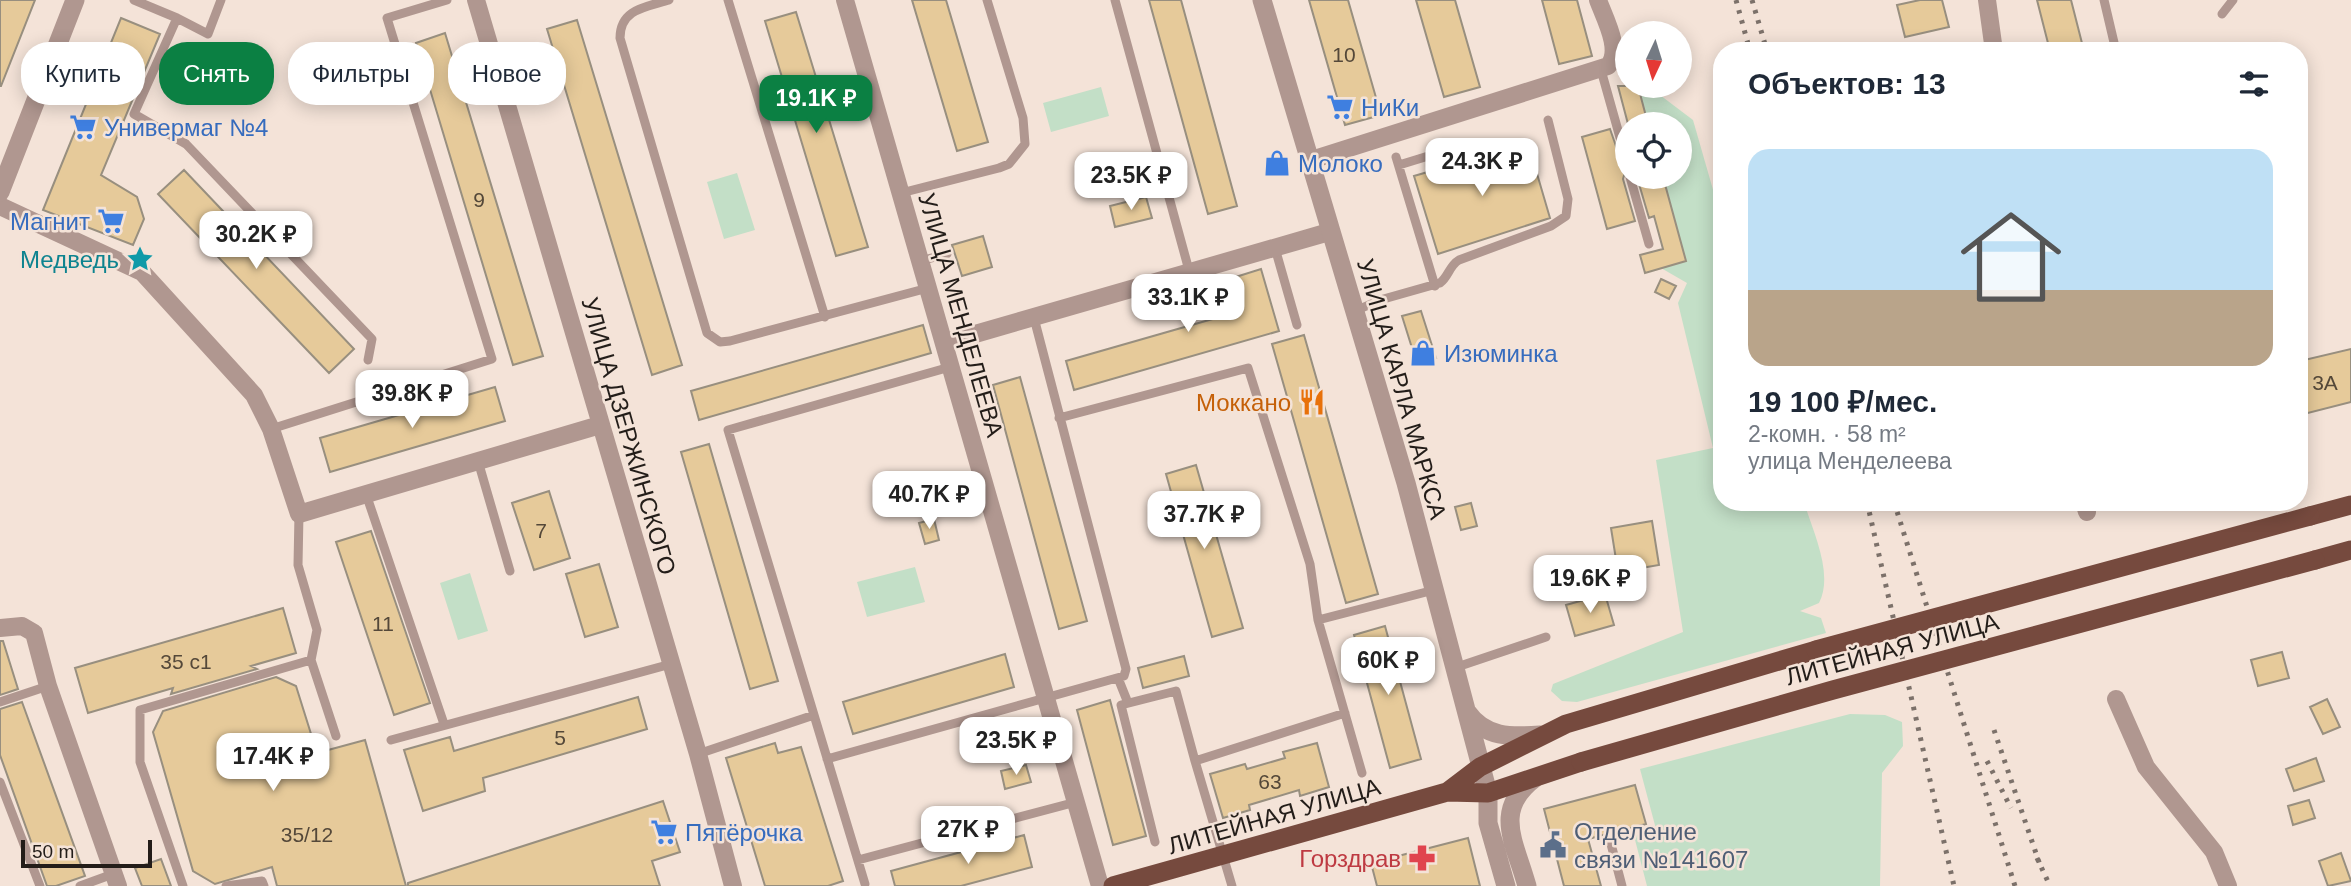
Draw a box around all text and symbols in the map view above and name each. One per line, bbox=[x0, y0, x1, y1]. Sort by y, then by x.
north arrow bbox=[1615, 21, 1692, 98]
map controls bbox=[1615, 21, 1692, 189]
chip: Купить bbox=[21, 42, 145, 105]
chip: Снять bbox=[159, 42, 274, 105]
chip: Фильтры bbox=[288, 42, 434, 105]
chip: Новое bbox=[448, 42, 566, 105]
house number: 10 bbox=[1332, 43, 1356, 66]
icon: filters bbox=[2235, 65, 2273, 103]
text: Объектов: 13 bbox=[1748, 67, 1946, 100]
pin: 19.1K ₽ bbox=[751, 76, 881, 135]
text: 19.1K ₽ bbox=[775, 85, 857, 111]
supermarket icon: НиКи bbox=[1325, 92, 1355, 122]
place label: НиКи bbox=[1361, 94, 1419, 121]
supermarket icon: Универмаг №4 bbox=[68, 112, 98, 142]
button: locate bbox=[1615, 112, 1692, 189]
place label: Универмаг №4 bbox=[104, 114, 268, 141]
pin: 24.3K ₽ bbox=[1417, 138, 1547, 198]
shop icon: Молоко bbox=[1262, 148, 1292, 178]
text: 24.3K ₽ bbox=[1441, 148, 1523, 174]
place label: Молоко bbox=[1298, 150, 1383, 177]
pin: 23.5K ₽ bbox=[1066, 152, 1196, 212]
text: 23.5K ₽ bbox=[1090, 162, 1172, 188]
house number: 9 bbox=[473, 188, 485, 211]
street label: УЛИЦА МЕНДЕЛЕЕВА bbox=[913, 190, 1009, 440]
icon: home bbox=[1948, 194, 2074, 320]
supermarket icon: Магнит bbox=[96, 206, 126, 236]
place label: Магнит bbox=[10, 208, 90, 235]
pin: 30.2K ₽ bbox=[191, 212, 321, 271]
text: 30.2K ₽ bbox=[215, 221, 297, 247]
place icon: Медведь bbox=[125, 244, 155, 274]
place label: Медведь bbox=[20, 246, 119, 273]
street label: УЛИЦА КАРЛА МАРКСА bbox=[1352, 256, 1452, 522]
pin: 33.1K ₽ bbox=[1123, 274, 1253, 334]
text: 33.1K ₽ bbox=[1147, 284, 1229, 310]
street label: УЛИЦА ДЗЕРЖИНСКОГО bbox=[576, 294, 682, 578]
shop icon: Изюминка bbox=[1408, 338, 1438, 368]
place label: Изюминка bbox=[1444, 340, 1558, 367]
pin: 39.8K ₽ bbox=[347, 370, 477, 430]
house number: 3А bbox=[2312, 371, 2338, 394]
text: 39.8K ₽ bbox=[371, 380, 453, 406]
text: 19 100 ₽/мес. bbox=[1748, 385, 1937, 418]
restaurant icon: Моккано bbox=[1297, 387, 1327, 417]
place label: Моккано bbox=[1196, 389, 1291, 416]
text: 2-комн. · 58 m² bbox=[1748, 421, 1906, 447]
text: улица Менделеева bbox=[1748, 448, 1952, 474]
pin: 40.7K ₽ bbox=[864, 472, 994, 531]
text: 40.7K ₽ bbox=[888, 481, 970, 507]
pin: 37.7K ₽ bbox=[1139, 491, 1269, 551]
text: 37.7K ₽ bbox=[1163, 501, 1245, 527]
house number: 7 bbox=[535, 519, 547, 542]
pin: 19.6K ₽ bbox=[1525, 556, 1655, 615]
text: 19.6K ₽ bbox=[1549, 565, 1631, 591]
street label: ЛИТЕЙНАЯ УЛИЦА bbox=[1783, 608, 2001, 690]
house number: 11 bbox=[372, 612, 394, 635]
pin: 60K ₽ bbox=[1339, 638, 1437, 697]
text: 60K ₽ bbox=[1357, 647, 1419, 673]
house number: 35 с1 bbox=[160, 650, 212, 673]
pin: 23.5K ₽ bbox=[951, 718, 1081, 777]
house number: 5 bbox=[554, 726, 566, 749]
text: 23.5K ₽ bbox=[975, 727, 1057, 753]
pin: 17.4K ₽ bbox=[208, 734, 338, 793]
text: 17.4K ₽ bbox=[232, 743, 314, 769]
house number: 63 bbox=[1258, 770, 1282, 793]
street label: ЛИТЕЙНАЯ УЛИЦА bbox=[1165, 773, 1383, 859]
pin: 27K ₽ bbox=[919, 806, 1017, 866]
text: 27K ₽ bbox=[937, 816, 999, 842]
supermarket icon: Пятёрочка bbox=[649, 817, 679, 847]
place label: Отделение связи №141607 bbox=[1574, 818, 1748, 873]
place label: Пятёрочка bbox=[685, 819, 803, 846]
house number: 35/12 bbox=[281, 823, 333, 846]
public building icon: Отделение связи №141607 bbox=[1538, 830, 1568, 860]
scale bar bbox=[21, 837, 152, 869]
text: 50 m bbox=[32, 841, 74, 862]
pharmacy icon: Горздрав bbox=[1407, 843, 1437, 873]
place label: Горздрав bbox=[1299, 845, 1401, 872]

